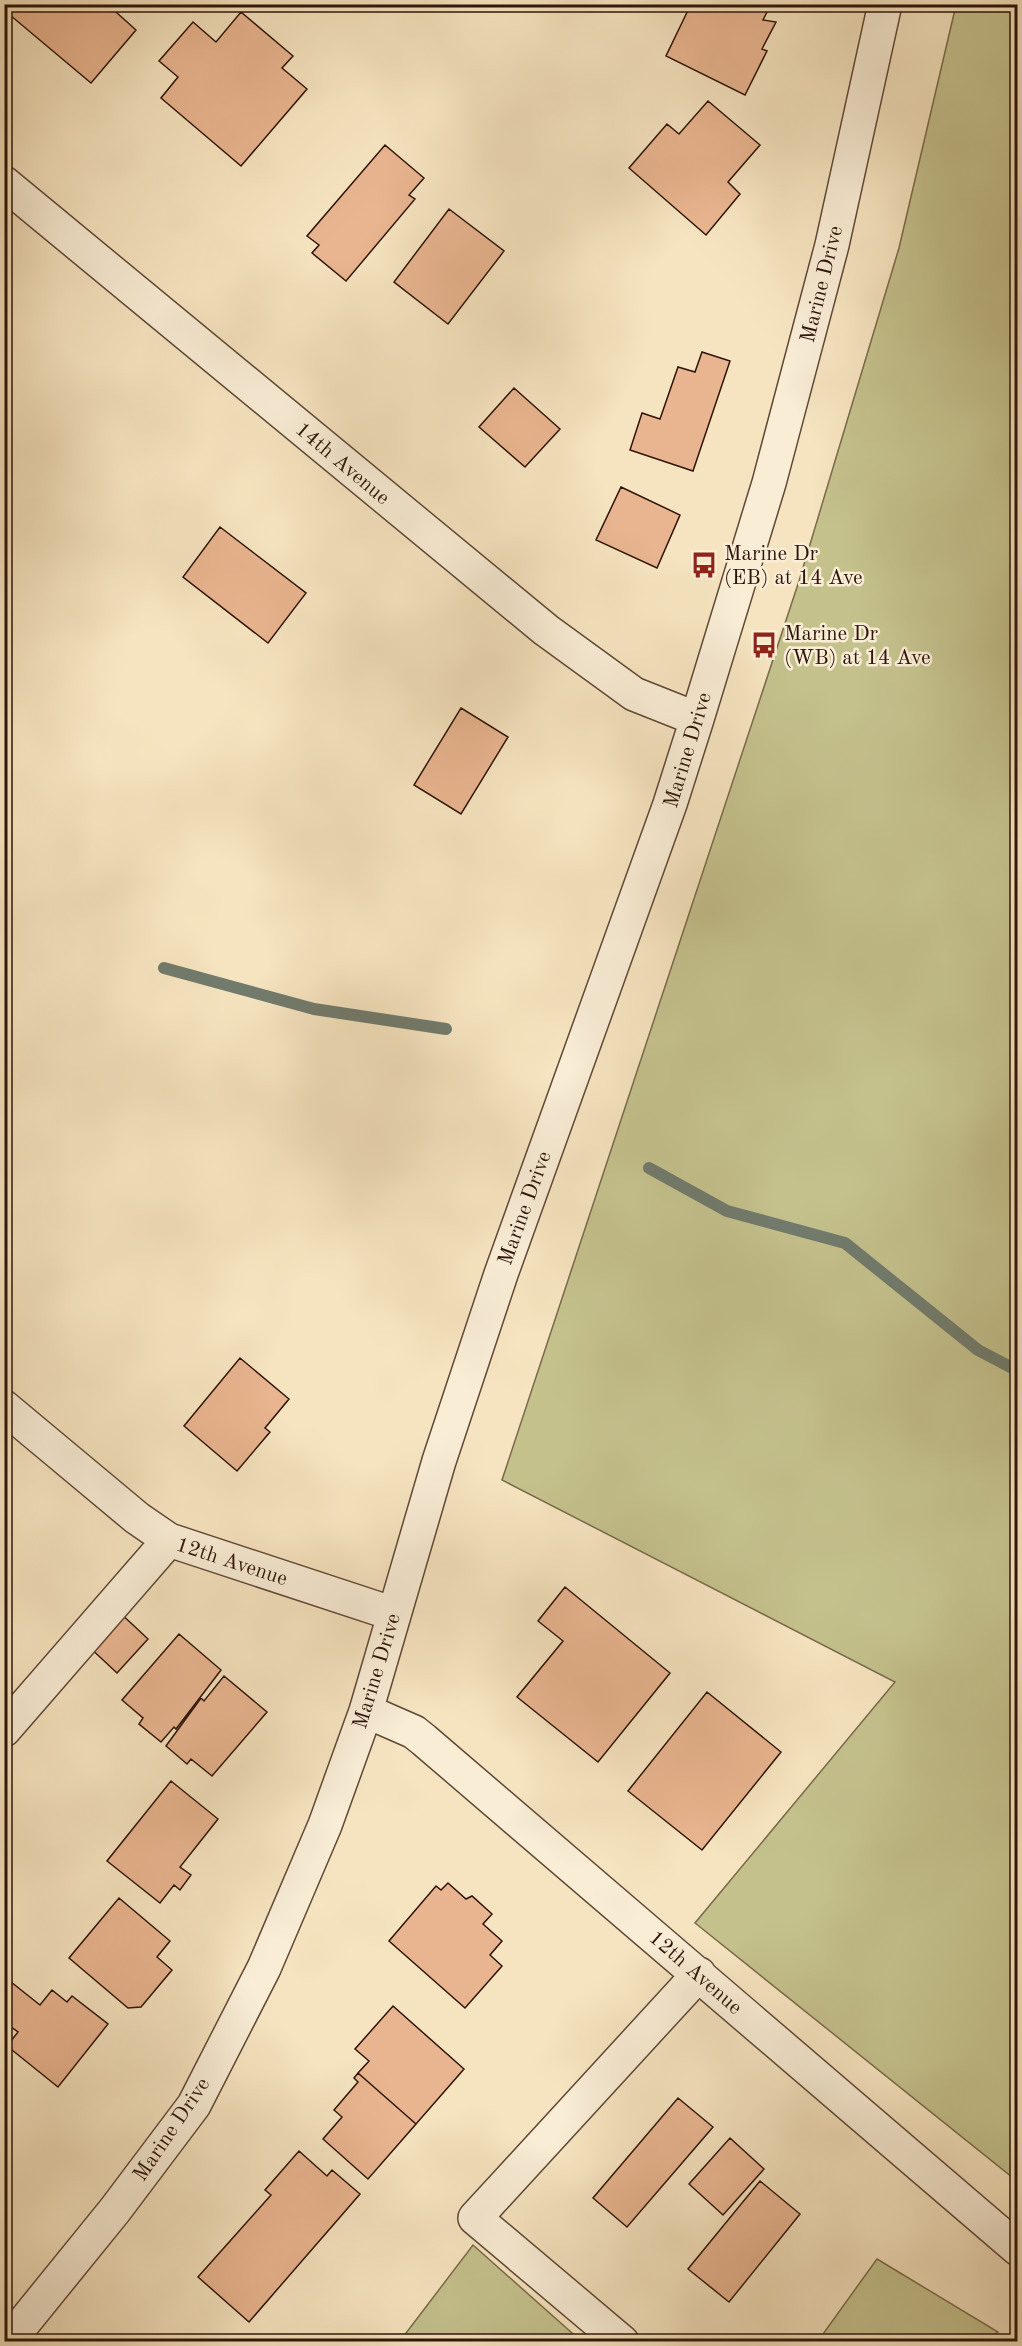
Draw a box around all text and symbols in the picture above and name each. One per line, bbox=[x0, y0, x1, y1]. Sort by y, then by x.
street label: Marine Drive bbox=[798, 224, 847, 345]
street label: 14th Avenue bbox=[291, 419, 393, 509]
place label: Marine Dr (EB) at 14 Ave bbox=[724, 544, 863, 589]
bus stop icon: Marine Dr (EB) at 14 Ave bbox=[689, 550, 719, 580]
place label: Marine Dr (WB) at 14 Ave bbox=[784, 624, 931, 669]
bus stop icon: Marine Dr (WB) at 14 Ave bbox=[749, 630, 779, 660]
street label: Marine Drive bbox=[661, 690, 716, 811]
street label: Marine Drive bbox=[495, 1149, 556, 1268]
street label: 12th Avenue bbox=[173, 1535, 290, 1590]
street label: Marine Drive bbox=[350, 1611, 405, 1732]
street label: 12th Avenue bbox=[644, 1927, 746, 2019]
street label: Marine Drive bbox=[130, 2074, 214, 2185]

